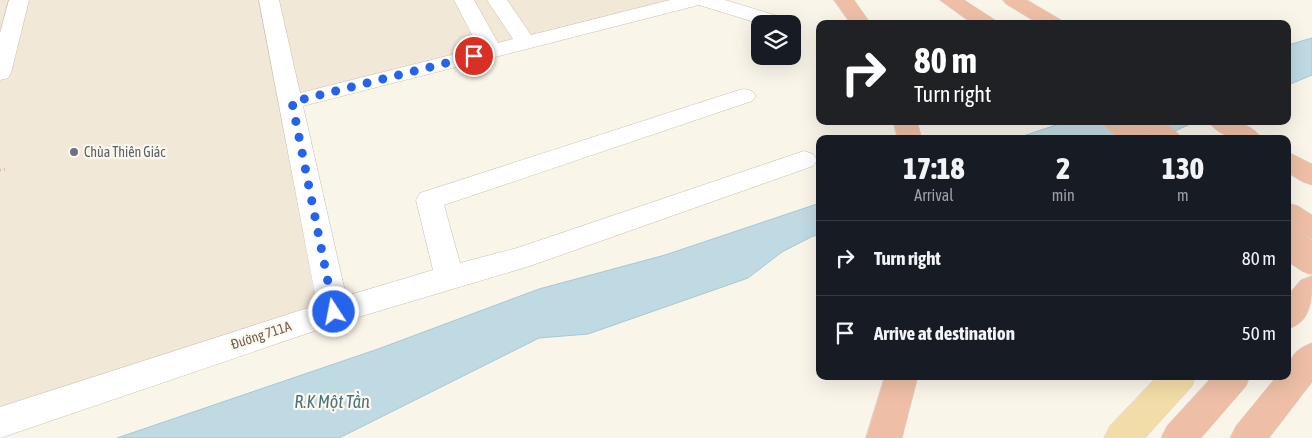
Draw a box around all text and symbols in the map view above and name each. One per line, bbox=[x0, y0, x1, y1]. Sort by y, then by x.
map controls bbox=[751, 15, 801, 65]
button: layers bbox=[751, 15, 801, 65]
pin bbox=[453, 35, 495, 77]
icon: right bbox=[831, 40, 896, 105]
text: 80 m bbox=[914, 40, 977, 80]
icon: arrive bbox=[460, 42, 488, 70]
text: Turn right bbox=[914, 81, 991, 107]
place label: Chùa Thiên Giác bbox=[84, 144, 166, 160]
marker: Chùa Thiên Giác bbox=[68, 146, 80, 158]
text: 17:18 bbox=[903, 151, 965, 185]
text: 2 bbox=[1056, 151, 1070, 185]
text: 130 bbox=[1162, 151, 1204, 185]
text: Arrival bbox=[914, 186, 953, 204]
text: min bbox=[1052, 186, 1075, 204]
text: m bbox=[1177, 186, 1189, 204]
icon: right bbox=[831, 244, 859, 272]
text: Turn right bbox=[874, 247, 941, 269]
text: 80 m bbox=[1242, 247, 1276, 269]
position arrow bbox=[307, 285, 359, 337]
street label: Đường 711A bbox=[229, 318, 293, 352]
icon: arrive bbox=[831, 319, 859, 347]
text: Arrive at destination bbox=[874, 322, 1015, 344]
text: 50 m bbox=[1242, 322, 1276, 344]
water label: R.K Một Tần bbox=[294, 391, 370, 412]

